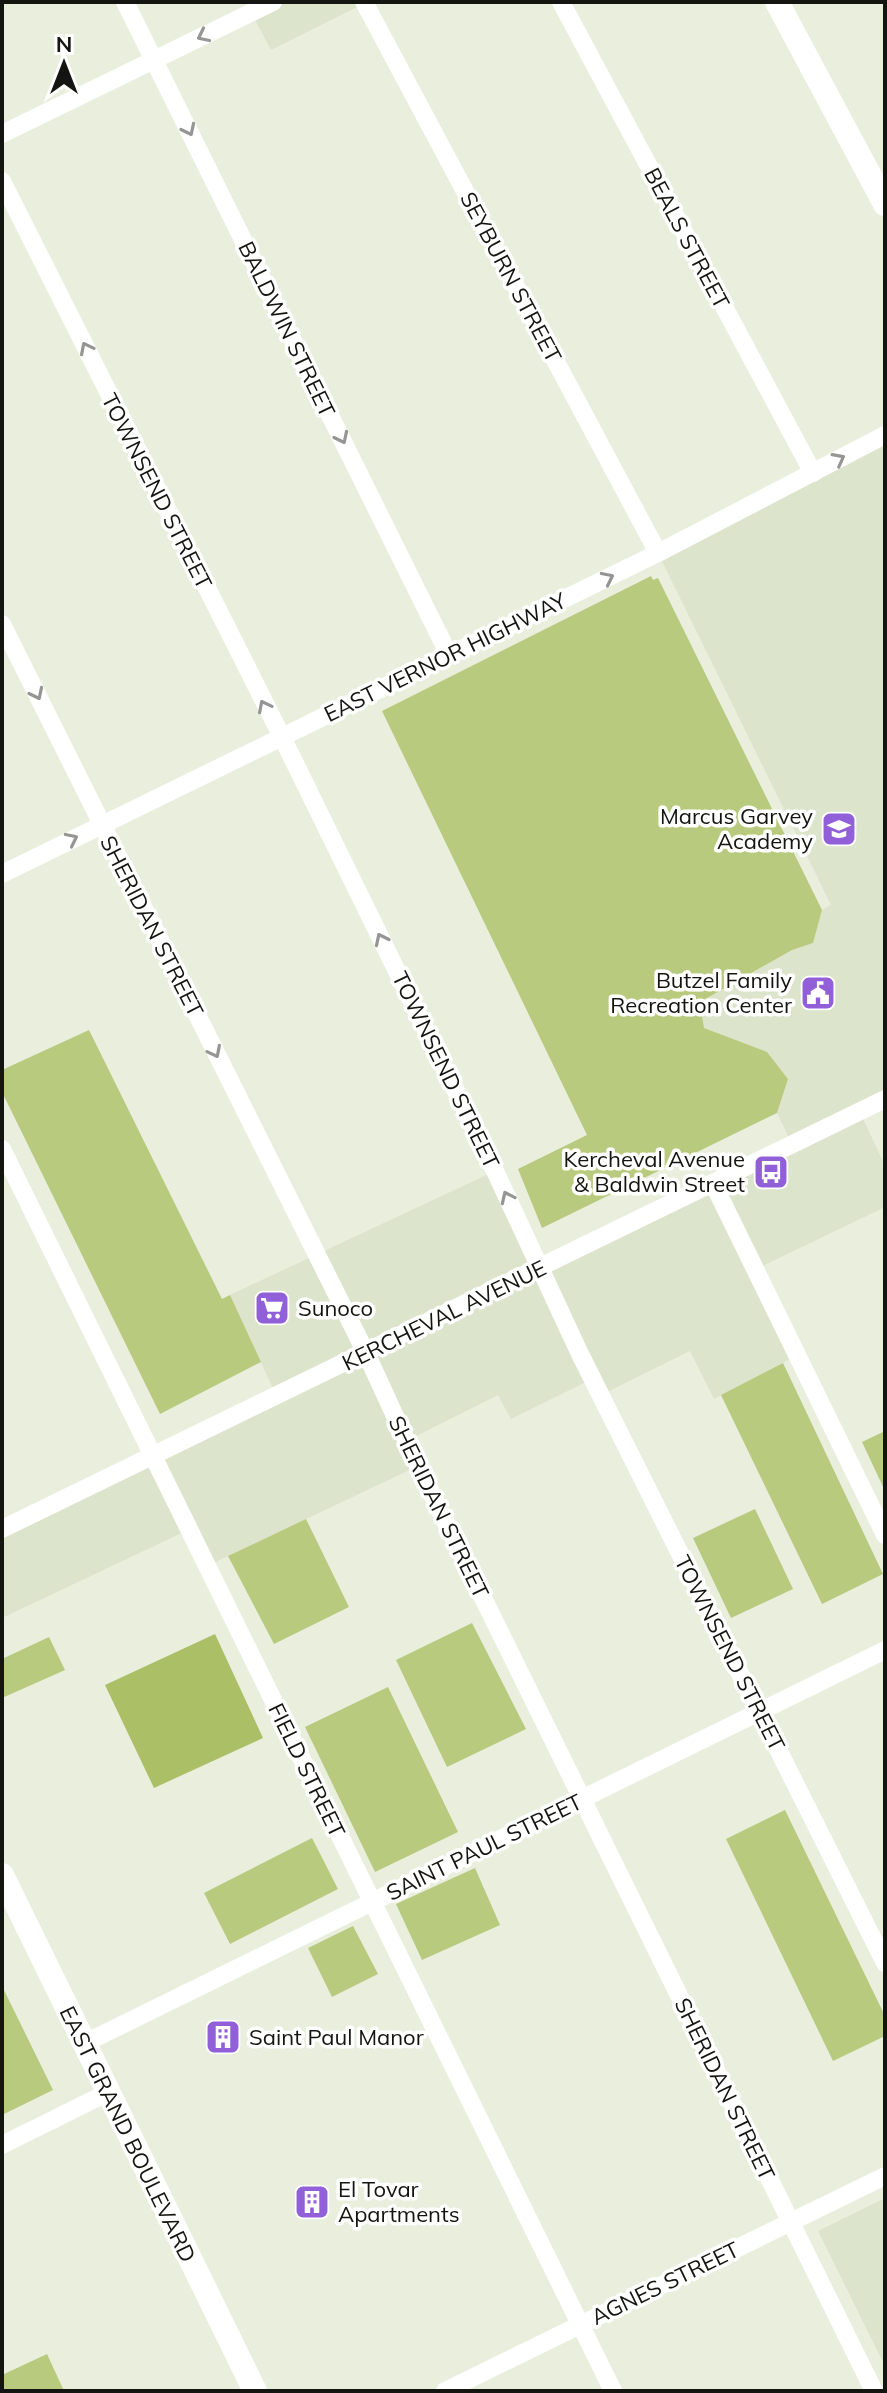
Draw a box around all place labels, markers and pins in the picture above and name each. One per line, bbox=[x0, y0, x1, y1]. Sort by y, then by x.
place label: Marcus Garvey Academy bbox=[660, 802, 813, 855]
school or university icon: Marcus Garvey Academy bbox=[820, 810, 858, 848]
place label: Butzel Family Recreation Center bbox=[610, 966, 792, 1019]
public building icon: Butzel Family Recreation Center bbox=[799, 974, 837, 1012]
place label: Kercheval Avenue & Baldwin Street bbox=[564, 1145, 745, 1198]
bus stop icon: Kercheval Avenue & Baldwin Street bbox=[752, 1153, 790, 1191]
supermarket icon: Sunoco bbox=[253, 1289, 291, 1327]
place label: Sunoco bbox=[298, 1294, 373, 1322]
building icon: Saint Paul Manor bbox=[204, 2018, 242, 2056]
place label: Saint Paul Manor bbox=[249, 2023, 424, 2051]
place label: El Tovar Apartments bbox=[338, 2175, 460, 2228]
building icon: El Tovar Apartments bbox=[293, 2183, 331, 2221]

